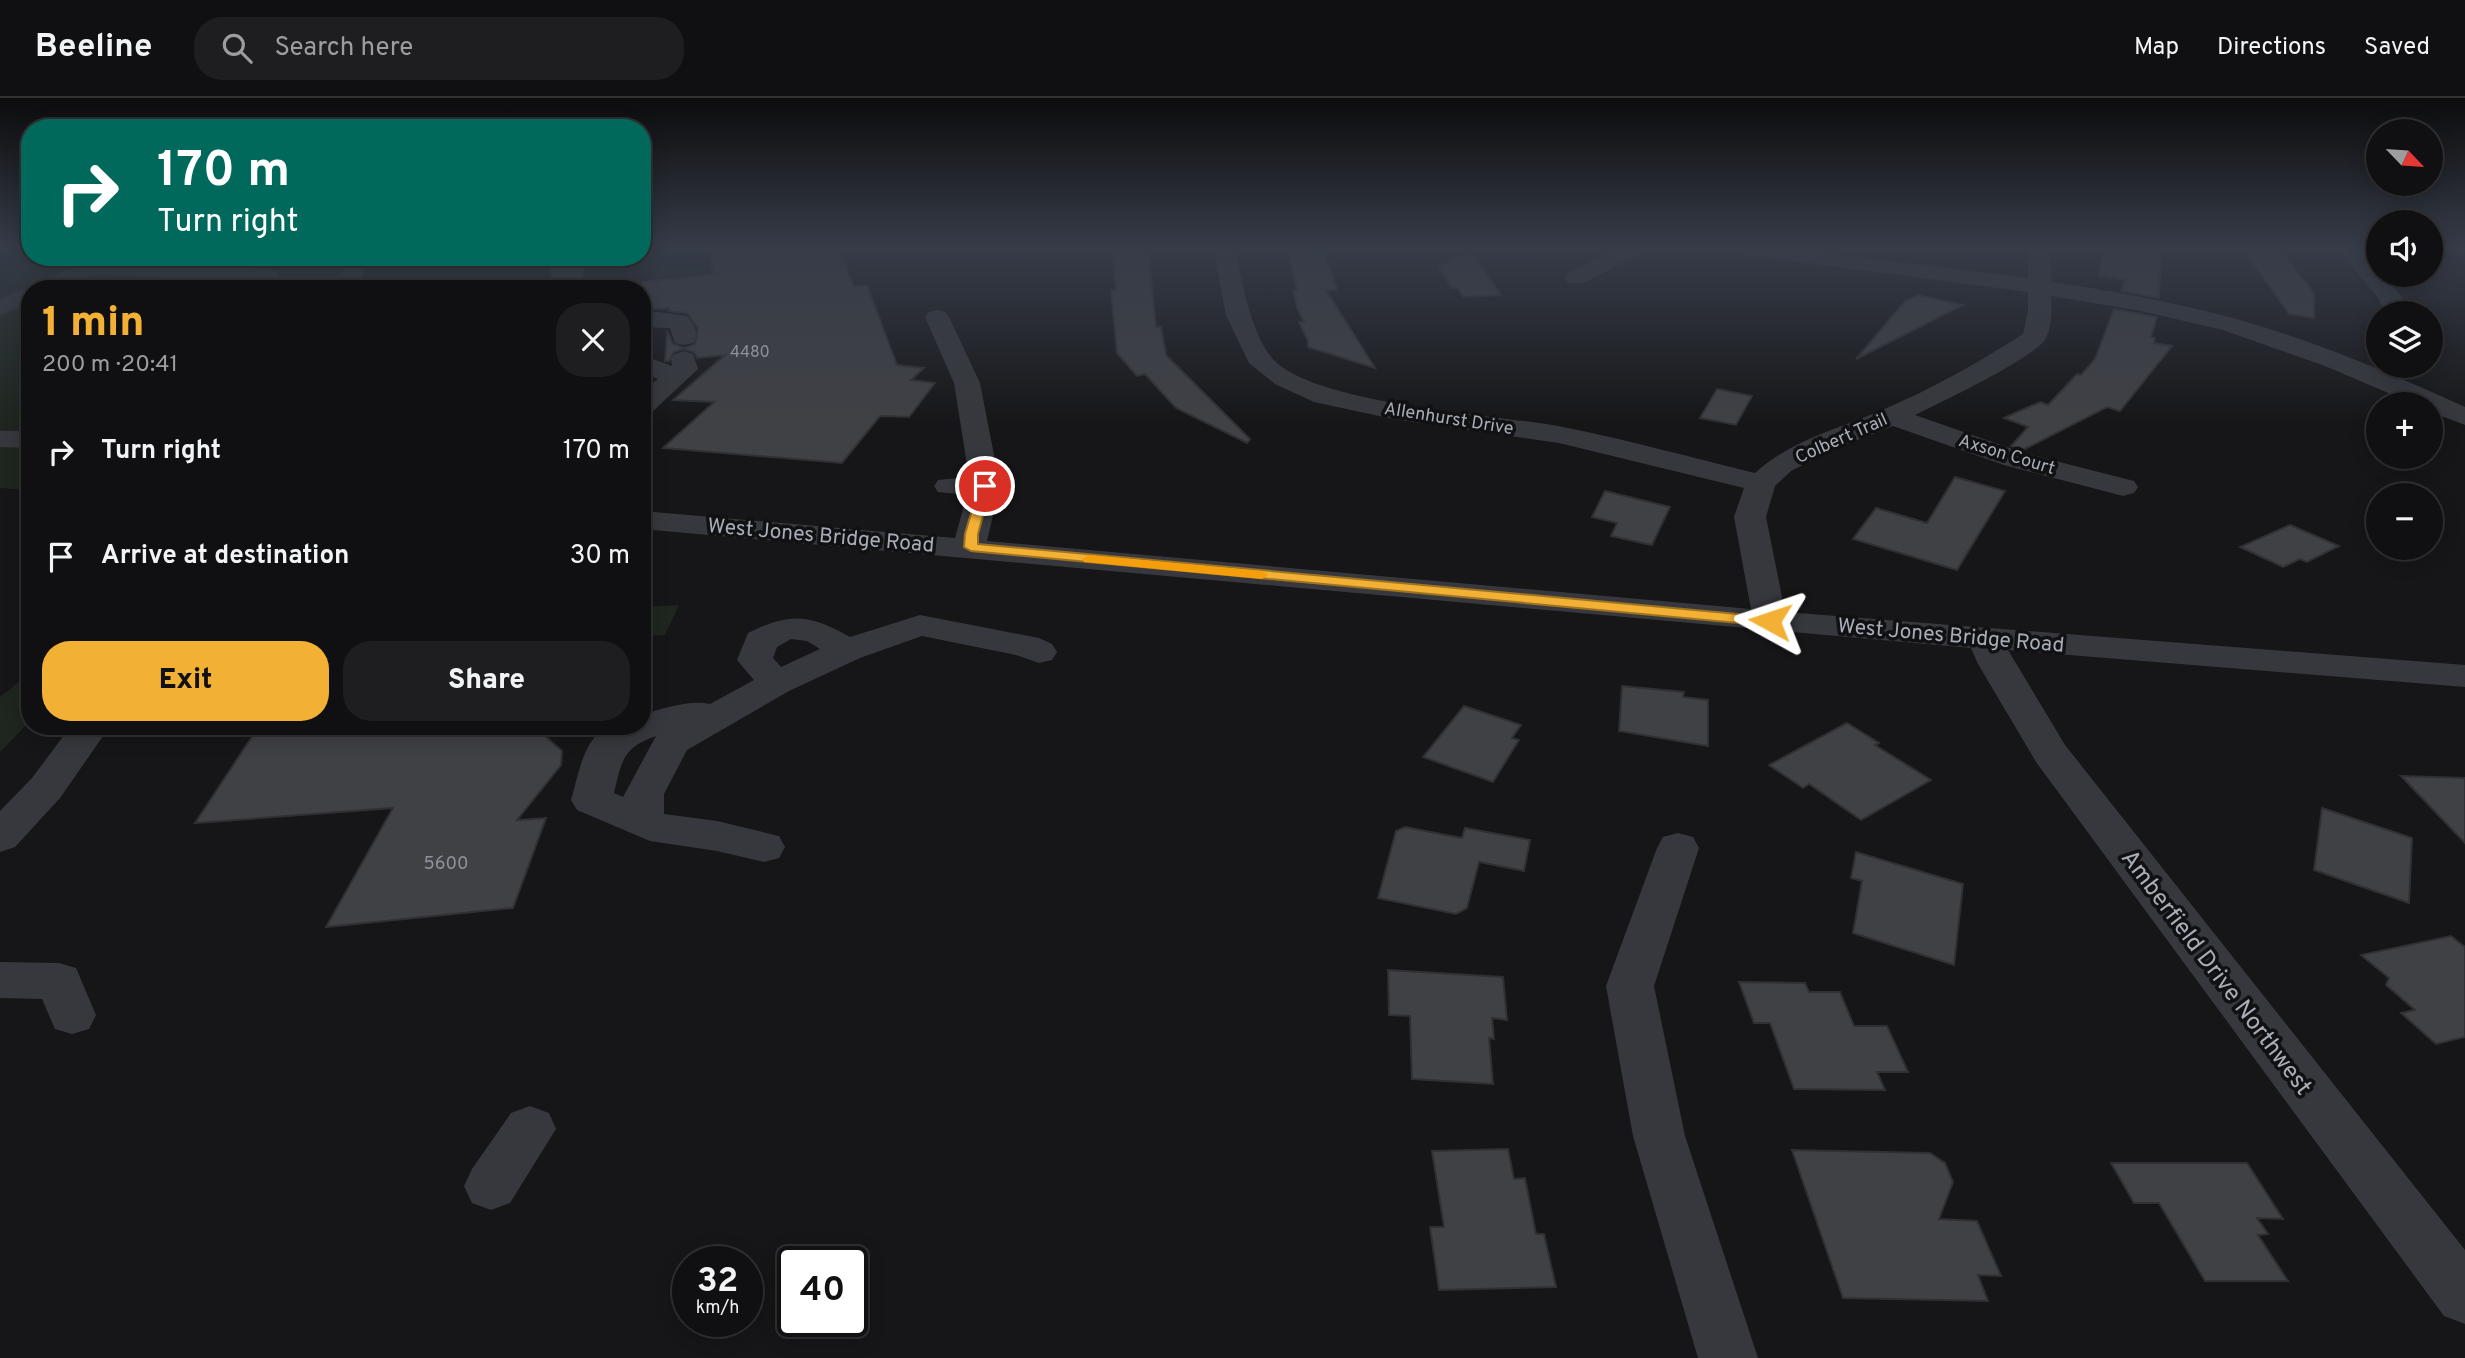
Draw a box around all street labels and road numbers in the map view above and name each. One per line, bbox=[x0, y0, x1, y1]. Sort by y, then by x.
street label: Allenhurst Drive bbox=[1382, 398, 1515, 441]
street label: Colbert Trail bbox=[1792, 409, 1891, 470]
street label: Axson Court bbox=[1955, 430, 2058, 481]
street label: West Jones Bridge Road bbox=[706, 513, 935, 560]
street label: West Jones Bridge Road bbox=[1836, 613, 2065, 660]
street label: Amberfield Drive Northwest bbox=[2113, 845, 2318, 1102]

